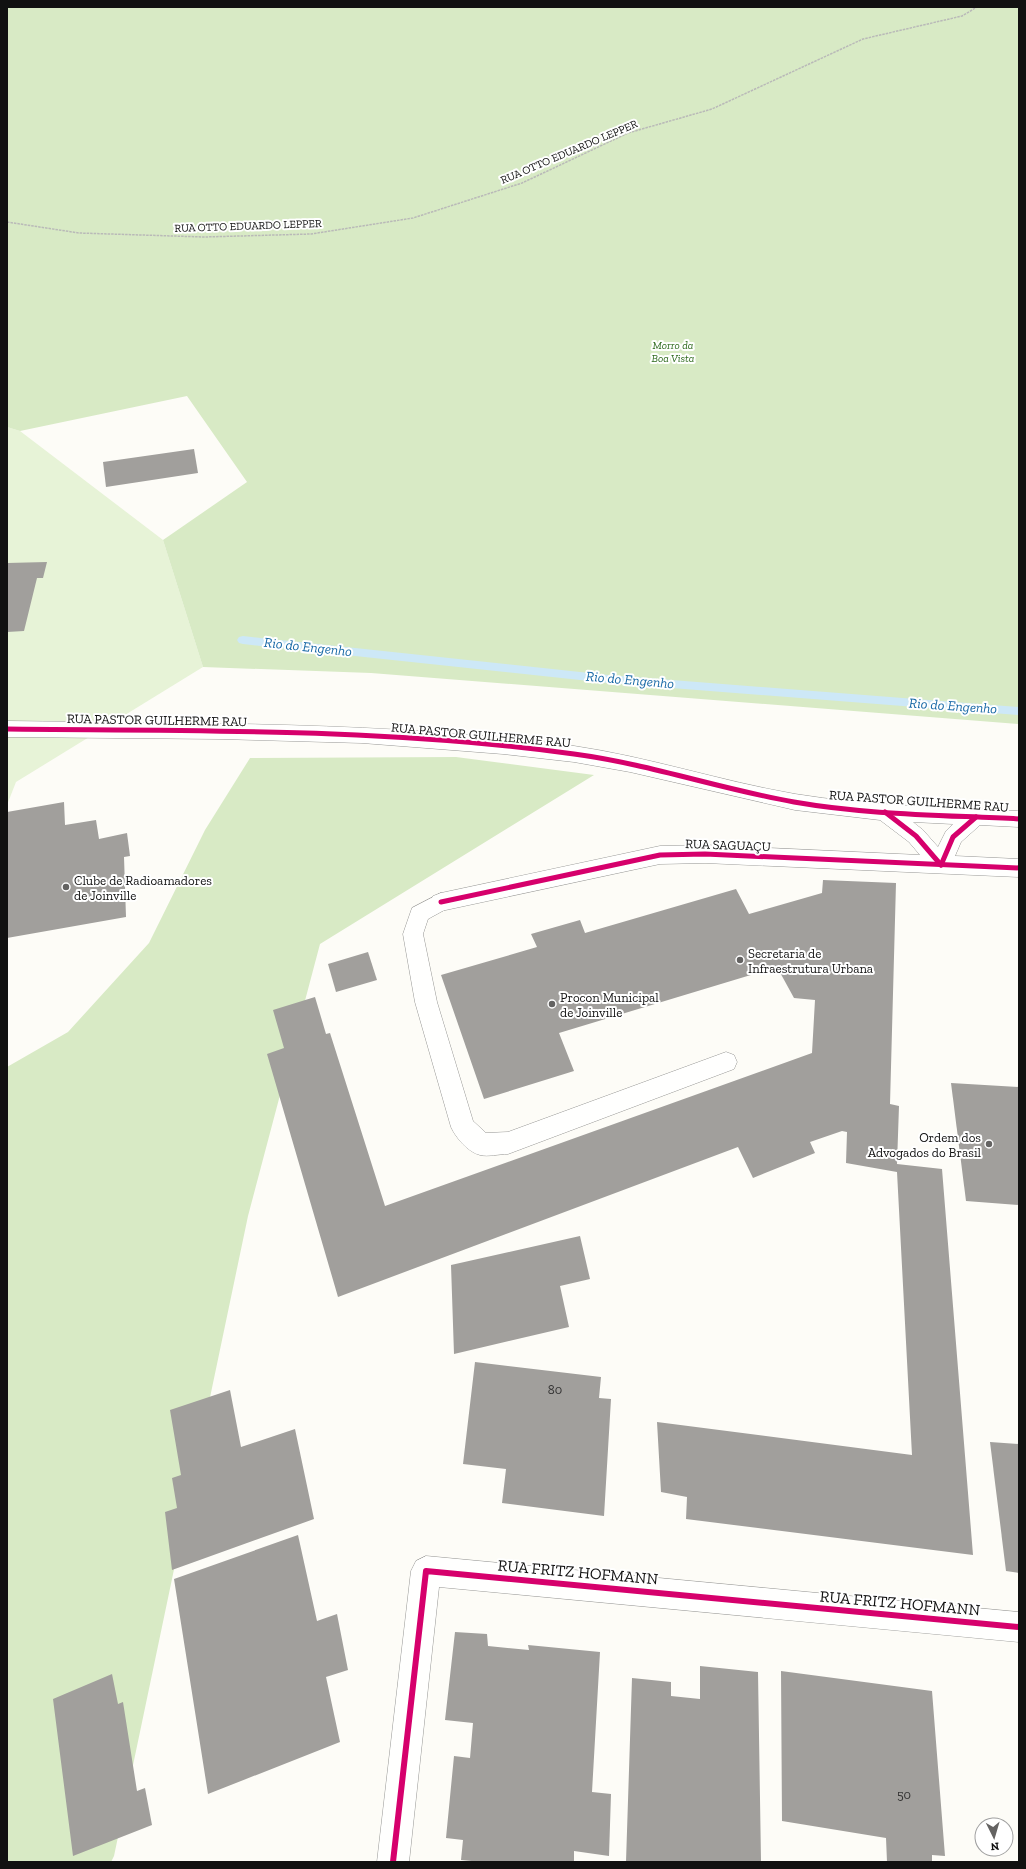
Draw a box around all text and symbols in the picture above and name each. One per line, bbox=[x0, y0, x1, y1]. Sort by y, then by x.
street label: RUA OTTO EDUARDO LEPPER bbox=[499, 117, 640, 187]
street label: RUA OTTO EDUARDO LEPPER bbox=[174, 217, 322, 235]
park label: Morro da Boa Vista bbox=[652, 339, 695, 365]
water label: Rio do Engenho bbox=[263, 634, 353, 660]
water label: Rio do Engenho bbox=[585, 668, 675, 692]
water label: Rio do Engenho bbox=[908, 694, 998, 718]
street label: RUA PASTOR GUILHERME RAU bbox=[67, 711, 247, 729]
street label: RUA PASTOR GUILHERME RAU bbox=[391, 720, 571, 750]
street label: RUA PASTOR GUILHERME RAU bbox=[829, 787, 1009, 815]
street label: RUA SAGUAÇU bbox=[685, 836, 771, 854]
place label: Clube de Radioamadores de Joinville bbox=[74, 873, 212, 903]
marker: Clube de Radioamadores de Joinville bbox=[61, 882, 71, 892]
place label: Secretaria de Infraestrutura Urbana bbox=[748, 946, 874, 976]
marker: Secretaria de Infraestrutura Urbana bbox=[735, 955, 745, 965]
place label: Procon Municipal de Joinville bbox=[560, 990, 659, 1020]
marker: Procon Municipal de Joinville bbox=[547, 999, 557, 1009]
place label: Ordem dos Advogados do Brasil bbox=[868, 1130, 982, 1160]
marker: Ordem dos Advogados do Brasil bbox=[984, 1139, 994, 1149]
house number: 80 bbox=[548, 1382, 562, 1397]
street label: RUA FRITZ HOFMANN bbox=[497, 1556, 659, 1588]
street label: RUA FRITZ HOFMANN bbox=[819, 1587, 981, 1619]
house number: 50 bbox=[897, 1787, 911, 1802]
north arrow bbox=[974, 1817, 1014, 1857]
text: N bbox=[989, 1840, 1000, 1853]

